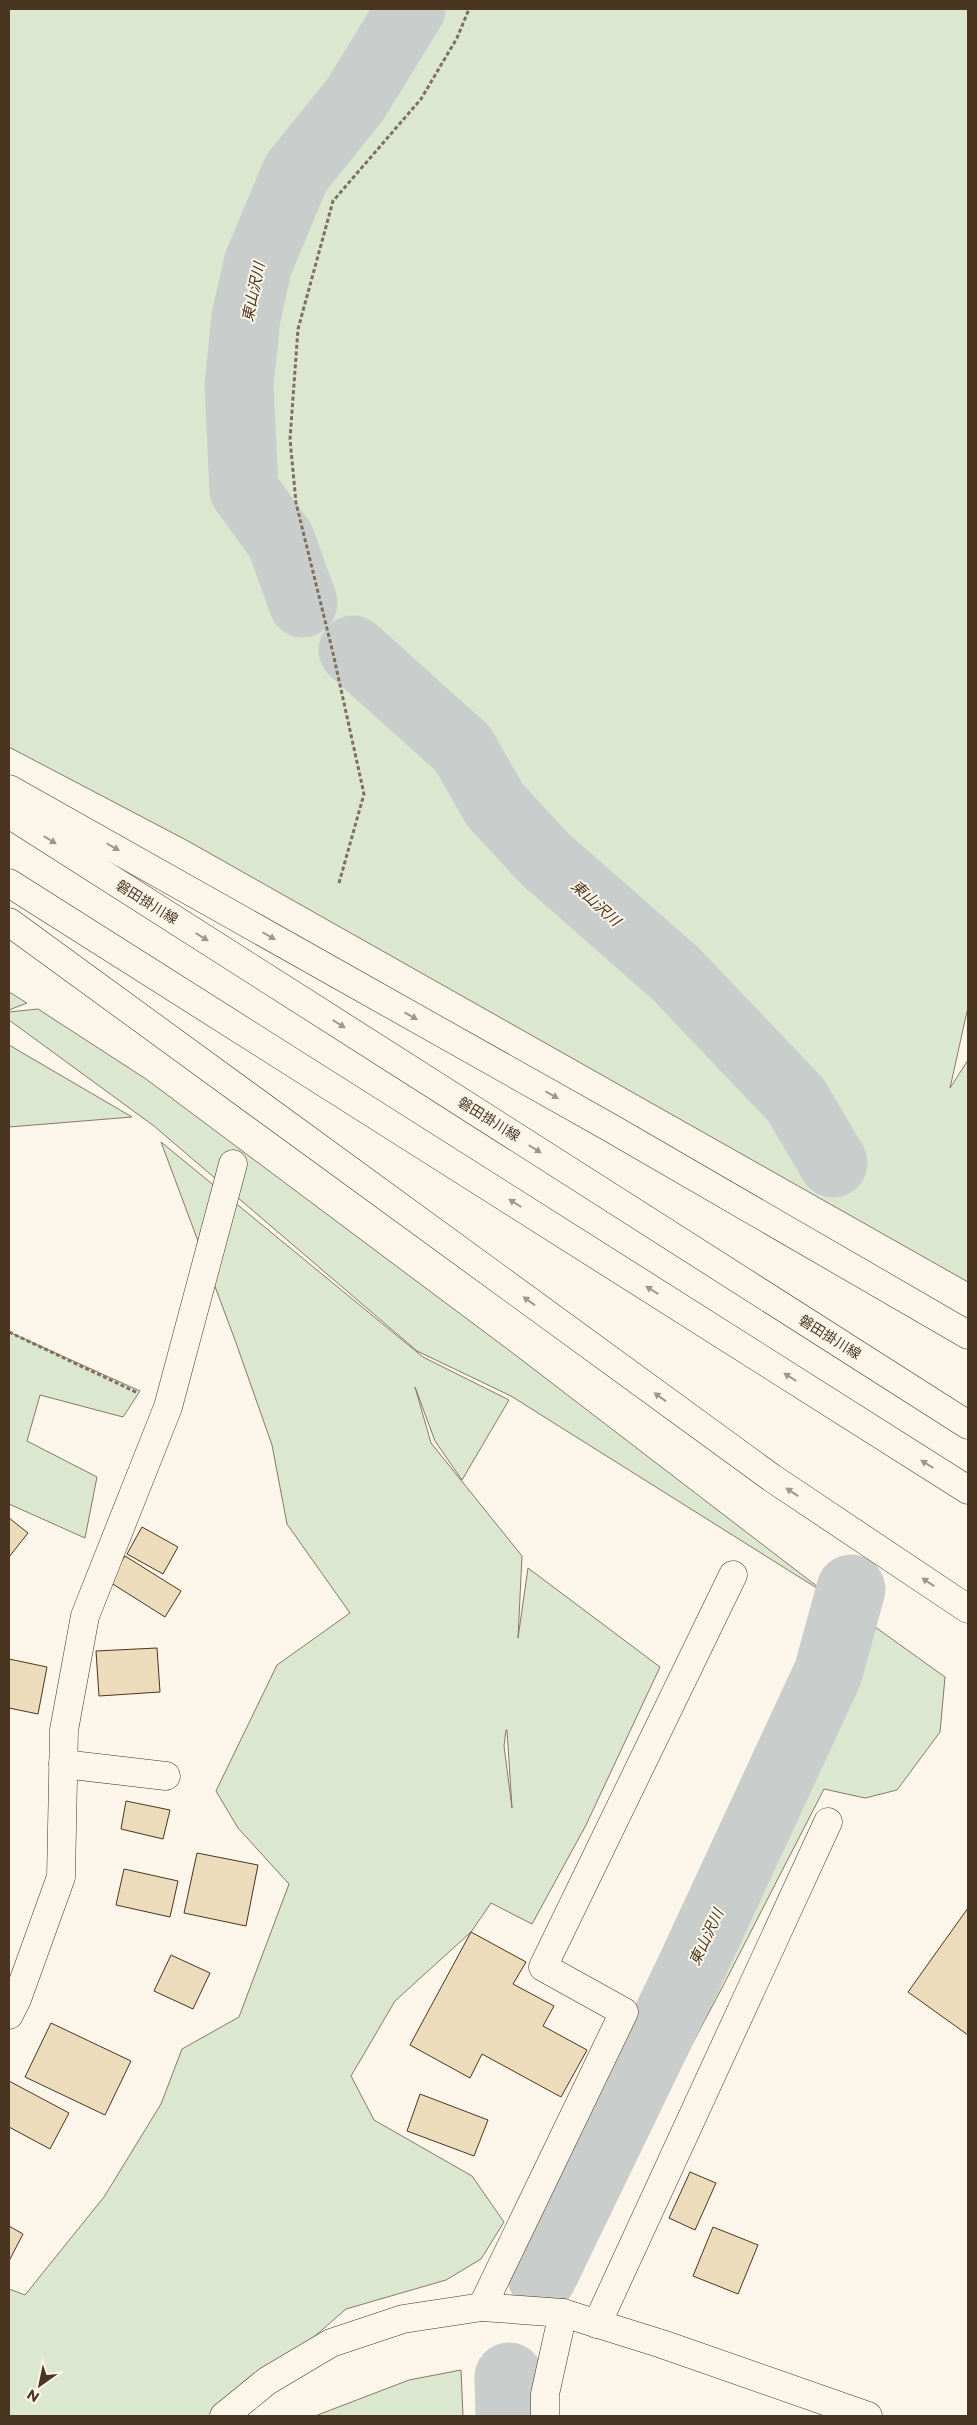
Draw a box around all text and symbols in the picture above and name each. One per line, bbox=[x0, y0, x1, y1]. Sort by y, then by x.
water label: 東山沢川 bbox=[237, 259, 269, 323]
one-way arrow bbox=[43, 836, 56, 845]
one-way arrow bbox=[105, 843, 120, 851]
street label: 磐田掛川線 bbox=[113, 876, 181, 928]
water label: 東山沢川 bbox=[567, 876, 626, 931]
one-way arrow bbox=[263, 931, 276, 940]
one-way arrow bbox=[195, 932, 208, 942]
one-way arrow bbox=[404, 1011, 417, 1020]
one-way arrow bbox=[332, 1020, 345, 1029]
one-way arrow bbox=[545, 1091, 560, 1099]
street label: 磐田掛川線 bbox=[455, 1093, 523, 1145]
one-way arrow bbox=[528, 1144, 542, 1154]
one-way arrow bbox=[508, 1199, 522, 1208]
one-way arrow bbox=[646, 1285, 659, 1295]
one-way arrow bbox=[522, 1296, 536, 1306]
street label: 磐田掛川線 bbox=[796, 1311, 864, 1363]
one-way arrow bbox=[783, 1372, 796, 1382]
one-way arrow bbox=[653, 1392, 667, 1402]
one-way arrow bbox=[920, 1459, 934, 1469]
one-way arrow bbox=[786, 1487, 799, 1496]
one-way arrow bbox=[921, 1577, 934, 1587]
water label: 東山沢川 bbox=[685, 1904, 728, 1968]
north arrow bbox=[15, 2360, 65, 2410]
text: N bbox=[23, 2385, 43, 2407]

